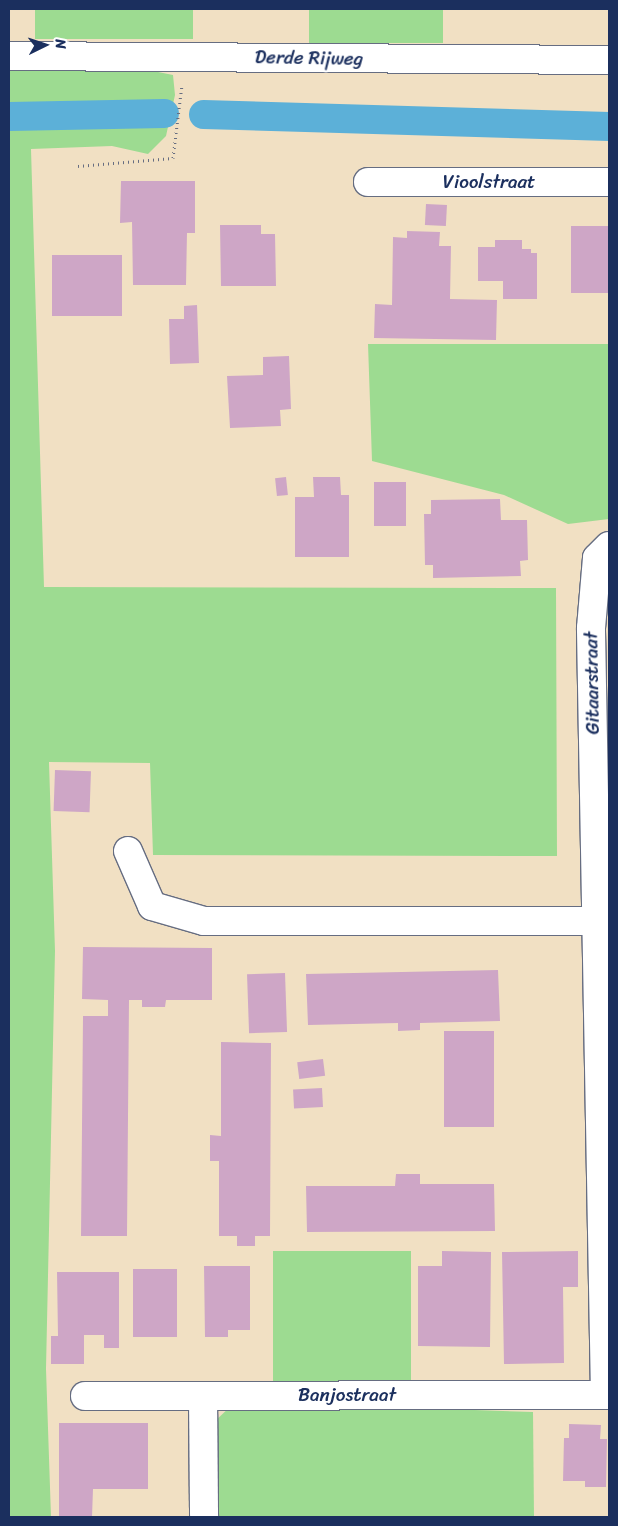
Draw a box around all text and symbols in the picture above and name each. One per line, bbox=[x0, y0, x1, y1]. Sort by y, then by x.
north arrow bbox=[20, 20, 70, 70]
text: N bbox=[48, 38, 73, 50]
street label: Derde Rijweg bbox=[254, 46, 364, 70]
street label: Vioolstraat bbox=[443, 171, 535, 193]
street label: Gitaarstraat bbox=[580, 631, 604, 735]
street label: Banjostraat bbox=[298, 1384, 396, 1406]

